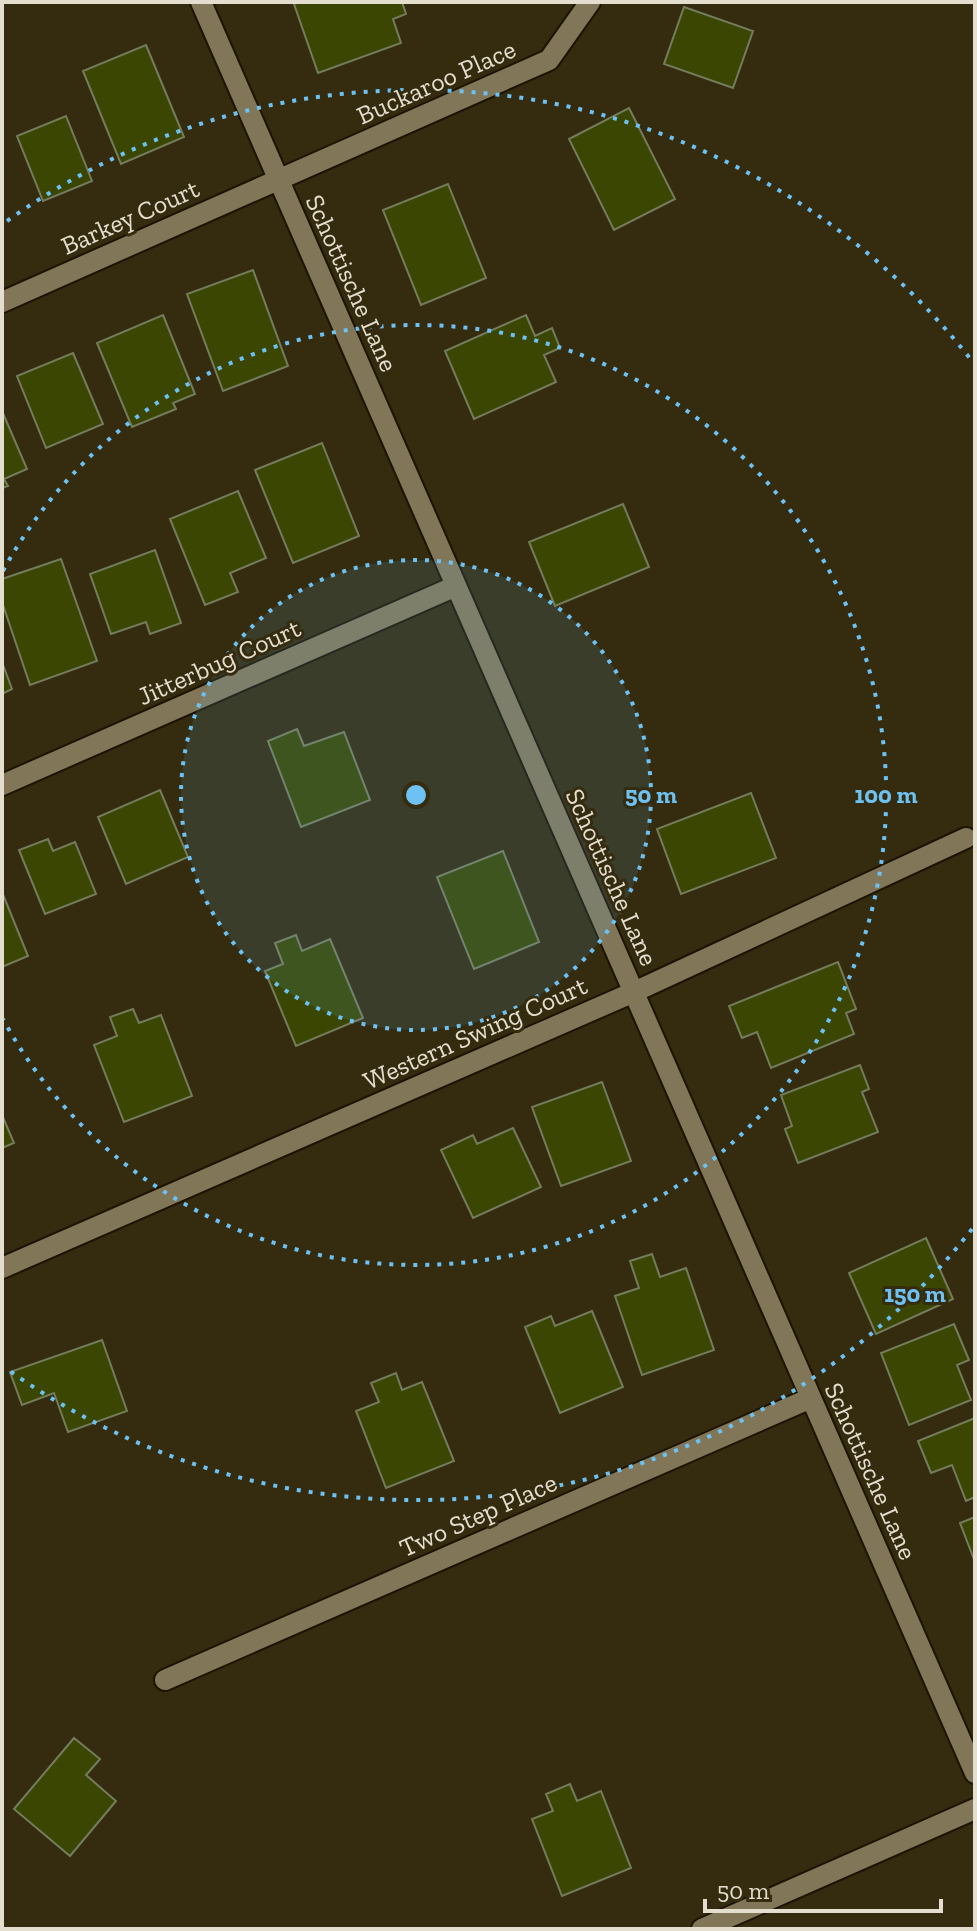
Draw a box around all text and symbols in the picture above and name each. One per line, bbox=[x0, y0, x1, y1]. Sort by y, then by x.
street label: Buckaroo Place bbox=[352, 33, 520, 131]
street label: Barkey Court bbox=[56, 172, 204, 262]
street label: Schottische Lane bbox=[299, 190, 405, 376]
street label: Jitterbug Court bbox=[133, 612, 306, 712]
text: 50 m bbox=[625, 780, 677, 809]
text: 100 m bbox=[855, 780, 917, 809]
centre of rings bbox=[402, 781, 430, 809]
street label: Schottische Lane bbox=[559, 784, 665, 970]
street label: Western Swing Court bbox=[358, 969, 592, 1097]
text: 150 m bbox=[884, 1279, 946, 1308]
street label: Schottische Lane bbox=[818, 1378, 924, 1564]
street label: Two Step Place bbox=[394, 1466, 562, 1564]
scale bar bbox=[705, 1863, 941, 1913]
text: 50 m bbox=[717, 1876, 770, 1905]

